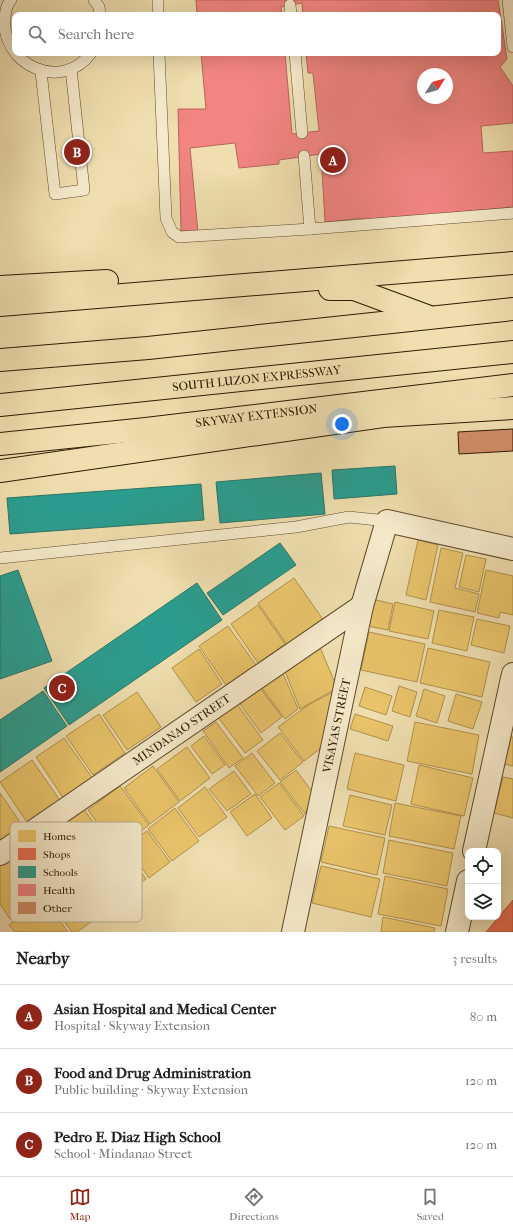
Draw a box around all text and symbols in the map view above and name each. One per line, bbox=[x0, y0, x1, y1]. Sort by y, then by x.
search box bbox=[12, 12, 501, 56]
icon: search bbox=[26, 23, 48, 45]
text: Search here bbox=[58, 25, 134, 43]
north arrow bbox=[417, 68, 453, 104]
pin: B bbox=[64, 137, 90, 167]
pin: A bbox=[320, 145, 346, 175]
street label: SOUTH LUZON EXPRESSWAY bbox=[172, 363, 342, 394]
street label: SKYWAY EXTENSION bbox=[195, 402, 318, 430]
your location bbox=[332, 414, 352, 434]
pin: C bbox=[49, 673, 75, 703]
street label: VISAYAS STREET bbox=[320, 676, 354, 775]
street label: MINDANAO STREET bbox=[130, 691, 234, 768]
legend bbox=[10, 822, 142, 922]
text: Homes bbox=[43, 830, 76, 843]
text: Shops bbox=[43, 848, 70, 861]
map controls bbox=[465, 848, 501, 920]
button: locate bbox=[465, 848, 501, 884]
text: Schools bbox=[43, 866, 78, 879]
text: Health bbox=[43, 884, 76, 897]
button: layers bbox=[465, 884, 501, 920]
text: Other bbox=[43, 902, 72, 915]
text: Nearby bbox=[16, 948, 70, 968]
text: 3 results bbox=[452, 951, 497, 966]
text: Asian Hospital and Medical Center bbox=[54, 1000, 276, 1018]
text: A bbox=[25, 1009, 33, 1024]
text: 80 m bbox=[470, 1009, 497, 1024]
text: Hospital · Skyway Extension bbox=[54, 1018, 210, 1033]
text: Food and Drug Administration bbox=[54, 1064, 251, 1082]
text: B bbox=[25, 1073, 33, 1088]
text: 120 m bbox=[465, 1073, 497, 1088]
text: Public building · Skyway Extension bbox=[54, 1082, 248, 1097]
text: Pedro E. Diaz High School bbox=[54, 1128, 221, 1146]
text: C bbox=[25, 1137, 33, 1152]
text: 120 m bbox=[465, 1137, 497, 1152]
text: School · Mindanao Street bbox=[54, 1146, 192, 1161]
tab: Map bbox=[69, 1186, 91, 1223]
tab: Directions bbox=[229, 1186, 279, 1223]
tab: Saved bbox=[417, 1186, 444, 1223]

